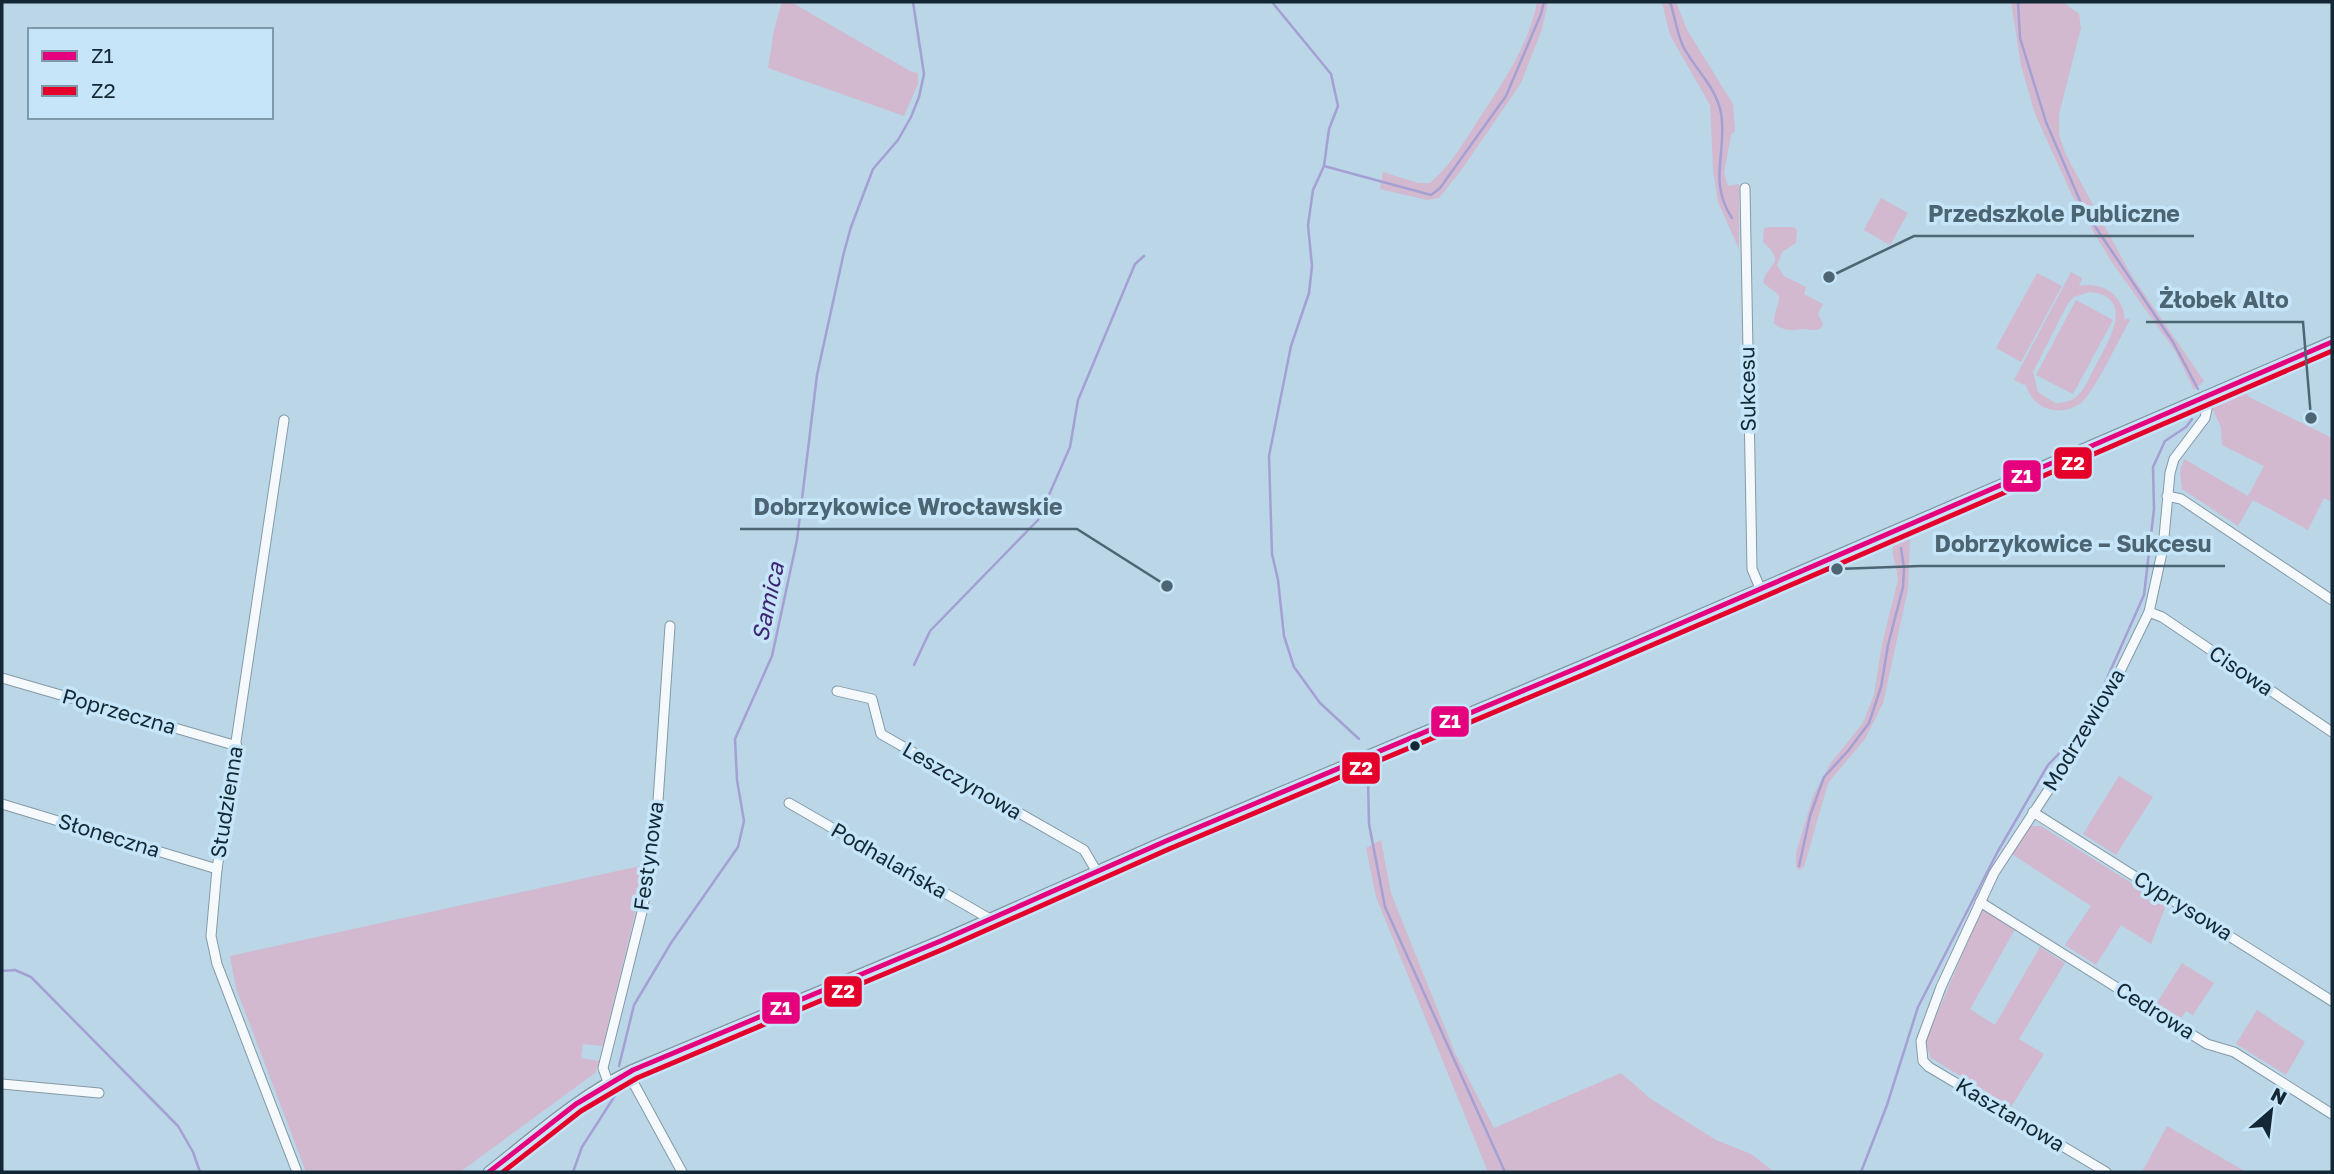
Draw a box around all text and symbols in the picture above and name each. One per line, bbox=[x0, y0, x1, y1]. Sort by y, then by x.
legend bbox=[28, 28, 273, 119]
text: Z1 bbox=[91, 42, 114, 68]
text: Z2 bbox=[91, 77, 116, 103]
callout: Przedszkole Publiczne bbox=[1914, 192, 2194, 236]
text: Przedszkole Publiczne bbox=[1928, 199, 2180, 227]
callout: Żłobek Alto bbox=[2146, 278, 2303, 322]
text: Żłobek Alto bbox=[2159, 285, 2289, 313]
street label: Sukcesu bbox=[1733, 346, 1761, 432]
line badge: Z2 bbox=[2053, 446, 2093, 480]
text: Z2 bbox=[2061, 451, 2085, 474]
line badge: Z1 bbox=[2002, 459, 2042, 493]
text: Z1 bbox=[2011, 464, 2033, 487]
callout: Dobrzykowice Wrocławskie bbox=[740, 485, 1077, 529]
text: Dobrzykowice Wrocławskie bbox=[753, 492, 1063, 520]
callout: Dobrzykowice – Sukcesu bbox=[1920, 522, 2225, 566]
text: Dobrzykowice – Sukcesu bbox=[1934, 529, 2212, 557]
water label: Samica bbox=[745, 559, 789, 644]
street label: Cisowa bbox=[2204, 639, 2279, 701]
street label: Modrzewiowa bbox=[2036, 664, 2130, 795]
street label: Poprzeczna bbox=[59, 682, 179, 740]
line badge: Z1 bbox=[1430, 705, 1470, 738]
text: Z1 bbox=[1439, 709, 1461, 732]
street label: Leszczynowa bbox=[898, 735, 1027, 825]
unlabelled marker bbox=[1408, 739, 1422, 753]
street label: Studzienna bbox=[204, 744, 248, 860]
line badge: Z2 bbox=[1341, 751, 1381, 785]
text: Z2 bbox=[1349, 756, 1373, 779]
street label: Festynowa bbox=[627, 800, 669, 912]
street label: Słoneczna bbox=[55, 807, 163, 863]
street label: Podhalańska bbox=[827, 816, 952, 904]
street label: Cyprysowa bbox=[2129, 865, 2238, 946]
line badge: Z2 bbox=[823, 975, 863, 1008]
street label: Cedrowa bbox=[2111, 976, 2200, 1045]
text: Z2 bbox=[831, 979, 855, 1002]
line badge: Z1 bbox=[761, 991, 801, 1025]
text: Z1 bbox=[770, 996, 792, 1019]
street label: Kasztanowa bbox=[1951, 1071, 2070, 1157]
north arrow bbox=[2236, 1076, 2306, 1146]
text: N bbox=[2267, 1082, 2291, 1109]

